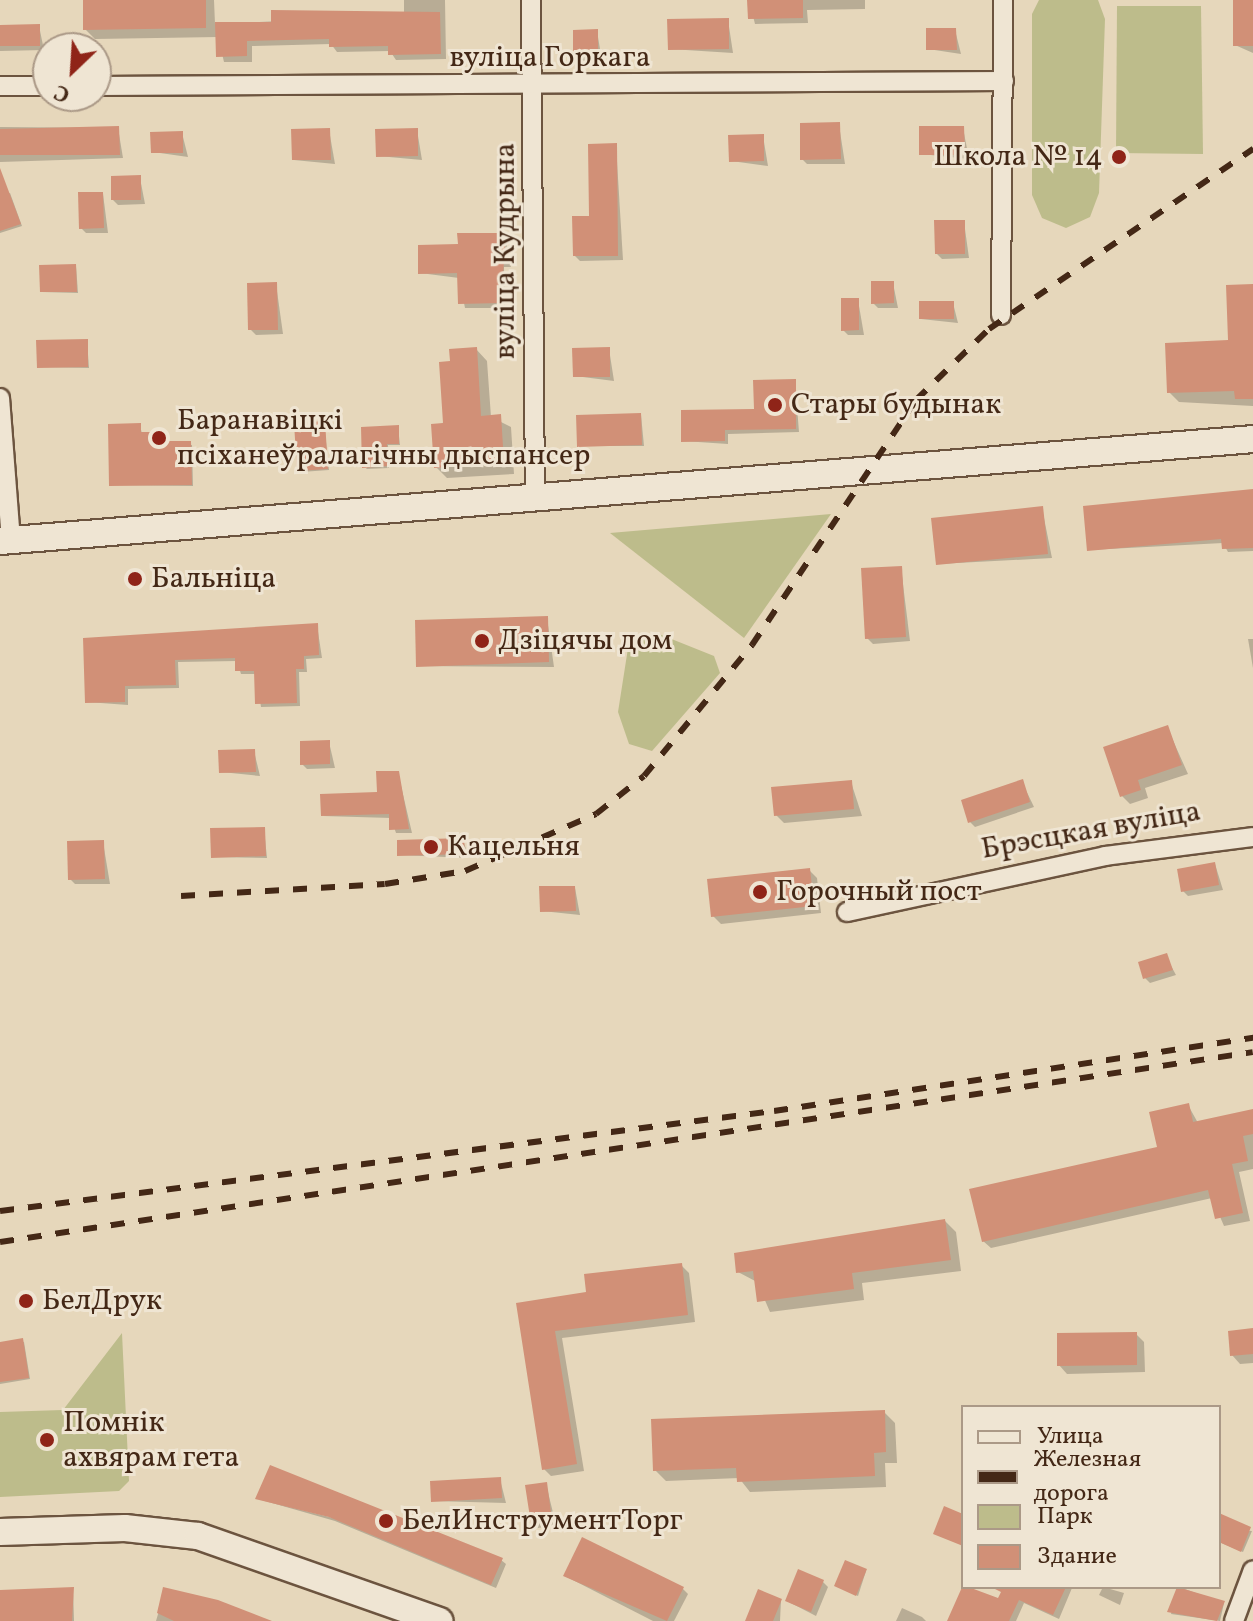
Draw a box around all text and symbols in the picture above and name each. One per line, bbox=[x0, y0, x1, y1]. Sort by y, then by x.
north arrow bbox=[32, 32, 112, 112]
street label: вуліца Горкага bbox=[449, 40, 651, 76]
text: С bbox=[50, 75, 75, 109]
place label: Школа № 14 bbox=[933, 139, 1103, 175]
street label: вуліца Кудрына bbox=[488, 143, 524, 359]
marker: Школа № 14 bbox=[1110, 148, 1128, 166]
place label: Стары будынак bbox=[791, 387, 1001, 423]
marker: Стары будынак bbox=[766, 396, 784, 414]
place label: Баранавіцкі псіханеўралагічны дыспансер bbox=[177, 403, 590, 474]
marker: Баранавіцкі псіханеўралагічны дыспансер bbox=[148, 427, 170, 449]
place label: Бальніца bbox=[151, 561, 276, 597]
marker: Бальніца bbox=[126, 570, 144, 588]
place label: Дзіцячы дом bbox=[498, 623, 672, 659]
marker: Дзіцячы дом bbox=[473, 632, 491, 650]
street label: Брэсцкая вуліца bbox=[978, 794, 1204, 868]
place label: Кацельня bbox=[447, 829, 580, 865]
marker: Кацельня bbox=[422, 838, 440, 856]
place label: Горочный пост bbox=[776, 874, 982, 910]
marker: Горочный пост bbox=[751, 883, 769, 901]
place label: БелДрук bbox=[42, 1283, 162, 1319]
marker: БелДрук bbox=[17, 1292, 35, 1310]
place label: Помнік ахвярам гета bbox=[63, 1405, 239, 1476]
legend bbox=[961, 1405, 1221, 1589]
text: Улица bbox=[1037, 1420, 1104, 1454]
marker: Помнік ахвярам гета bbox=[38, 1431, 56, 1449]
text: Железная дорога bbox=[1034, 1443, 1141, 1511]
text: Парк bbox=[1037, 1500, 1093, 1534]
place label: БелИнструментТорг bbox=[402, 1503, 683, 1539]
marker: БелИнструментТорг bbox=[377, 1512, 395, 1530]
text: Здание bbox=[1037, 1540, 1117, 1574]

